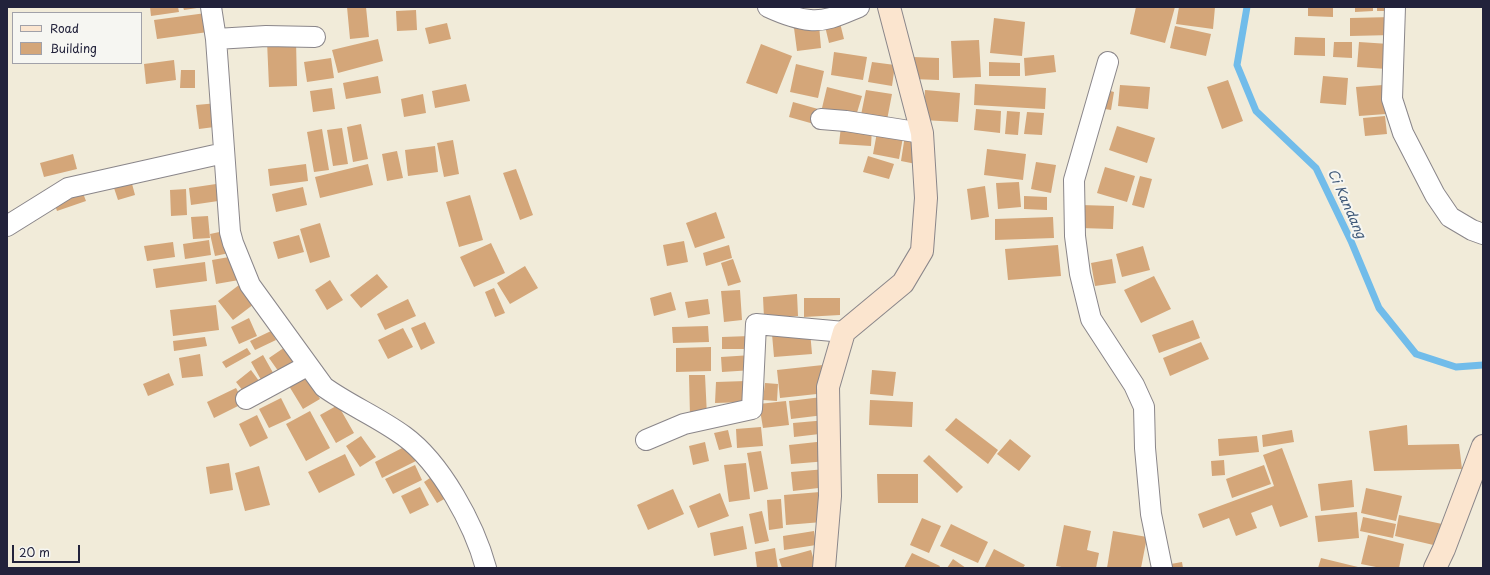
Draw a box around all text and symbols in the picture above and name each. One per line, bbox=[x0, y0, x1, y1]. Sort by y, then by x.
legend bbox=[12, 12, 142, 64]
text: Road bbox=[50, 19, 79, 37]
text: Building bbox=[50, 39, 97, 57]
water label: Ci Kandang bbox=[1324, 167, 1368, 241]
scale bar bbox=[14, 537, 82, 563]
text: 20 m bbox=[19, 543, 50, 561]

